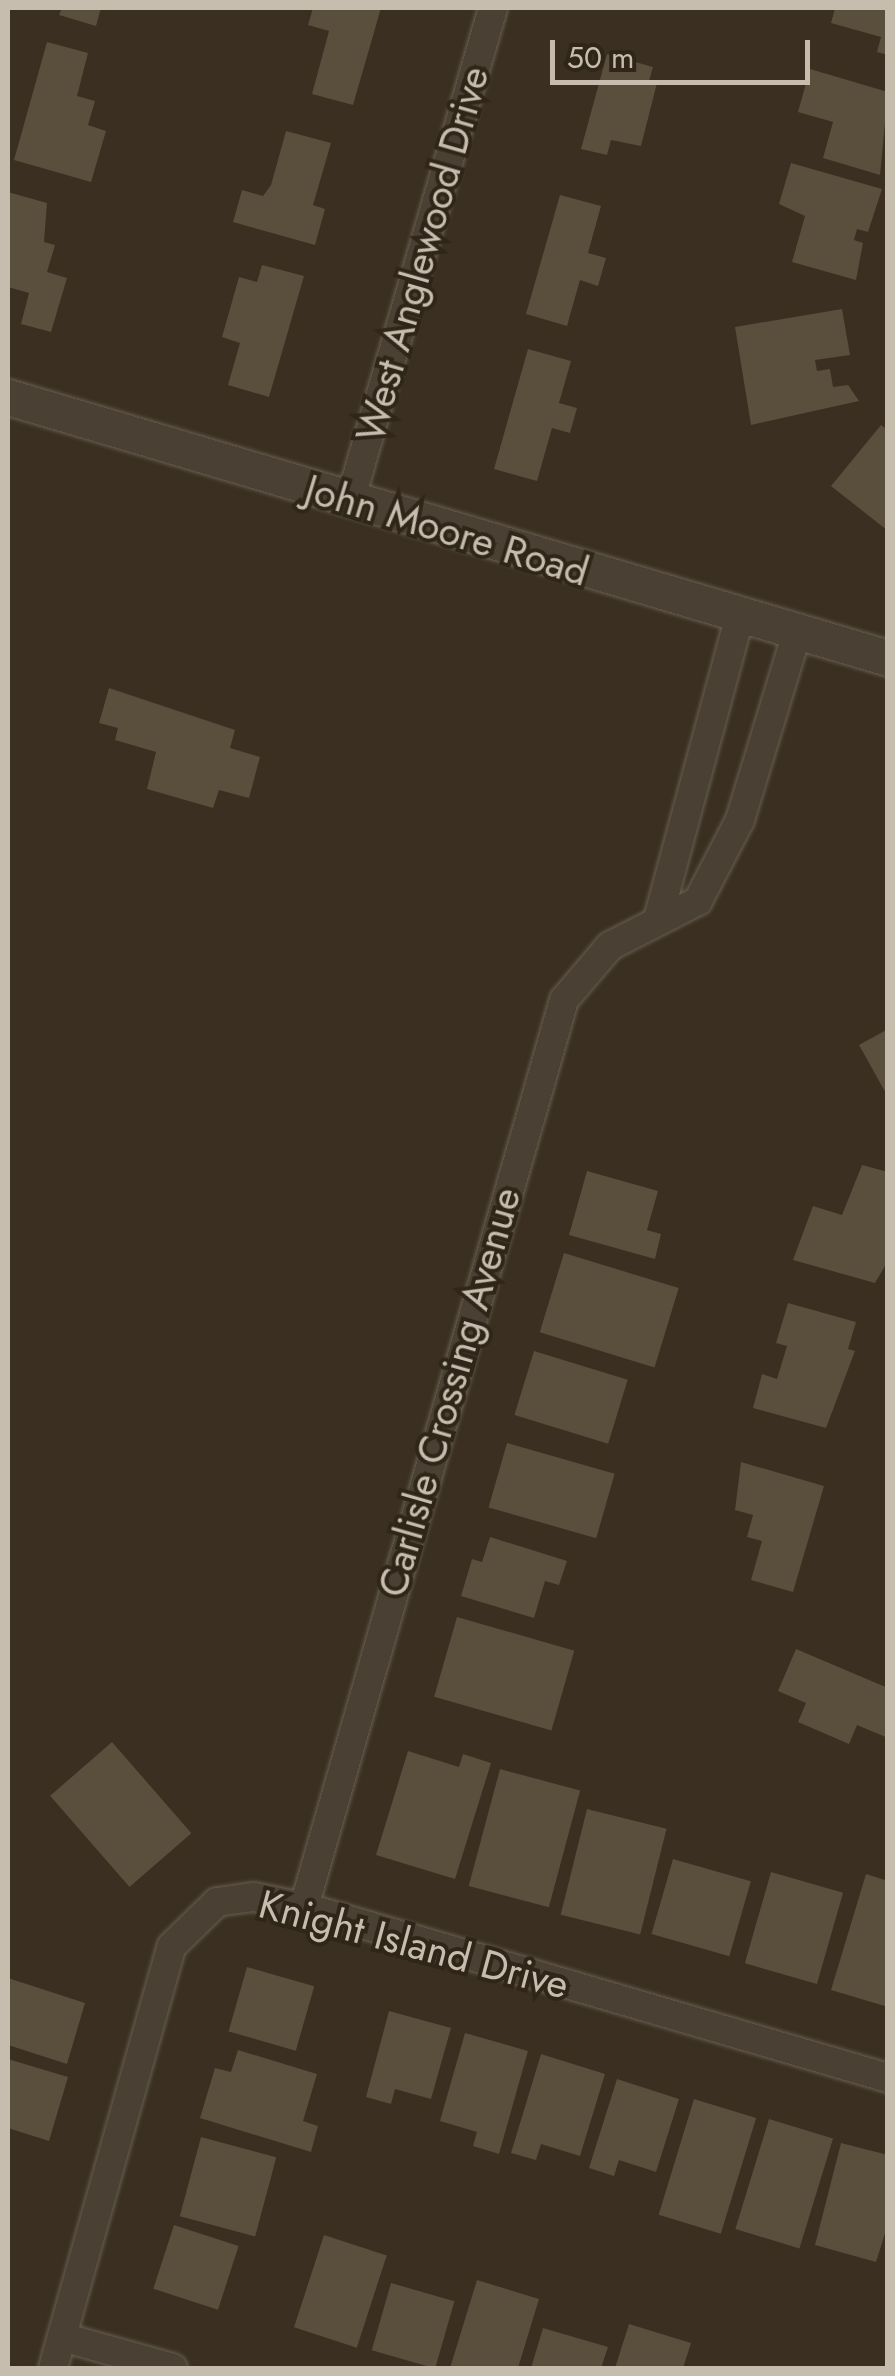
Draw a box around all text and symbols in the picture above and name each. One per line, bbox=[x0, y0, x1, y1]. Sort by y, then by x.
scale bar bbox=[555, 20, 815, 82]
text: 50 m bbox=[567, 36, 634, 79]
street label: West Anglewood Drive bbox=[345, 61, 499, 447]
street label: John Moore Road bbox=[300, 464, 594, 596]
street label: Carlisle Crossing Avenue bbox=[368, 1182, 530, 1602]
street label: Knight Island Drive bbox=[254, 1880, 574, 2008]

